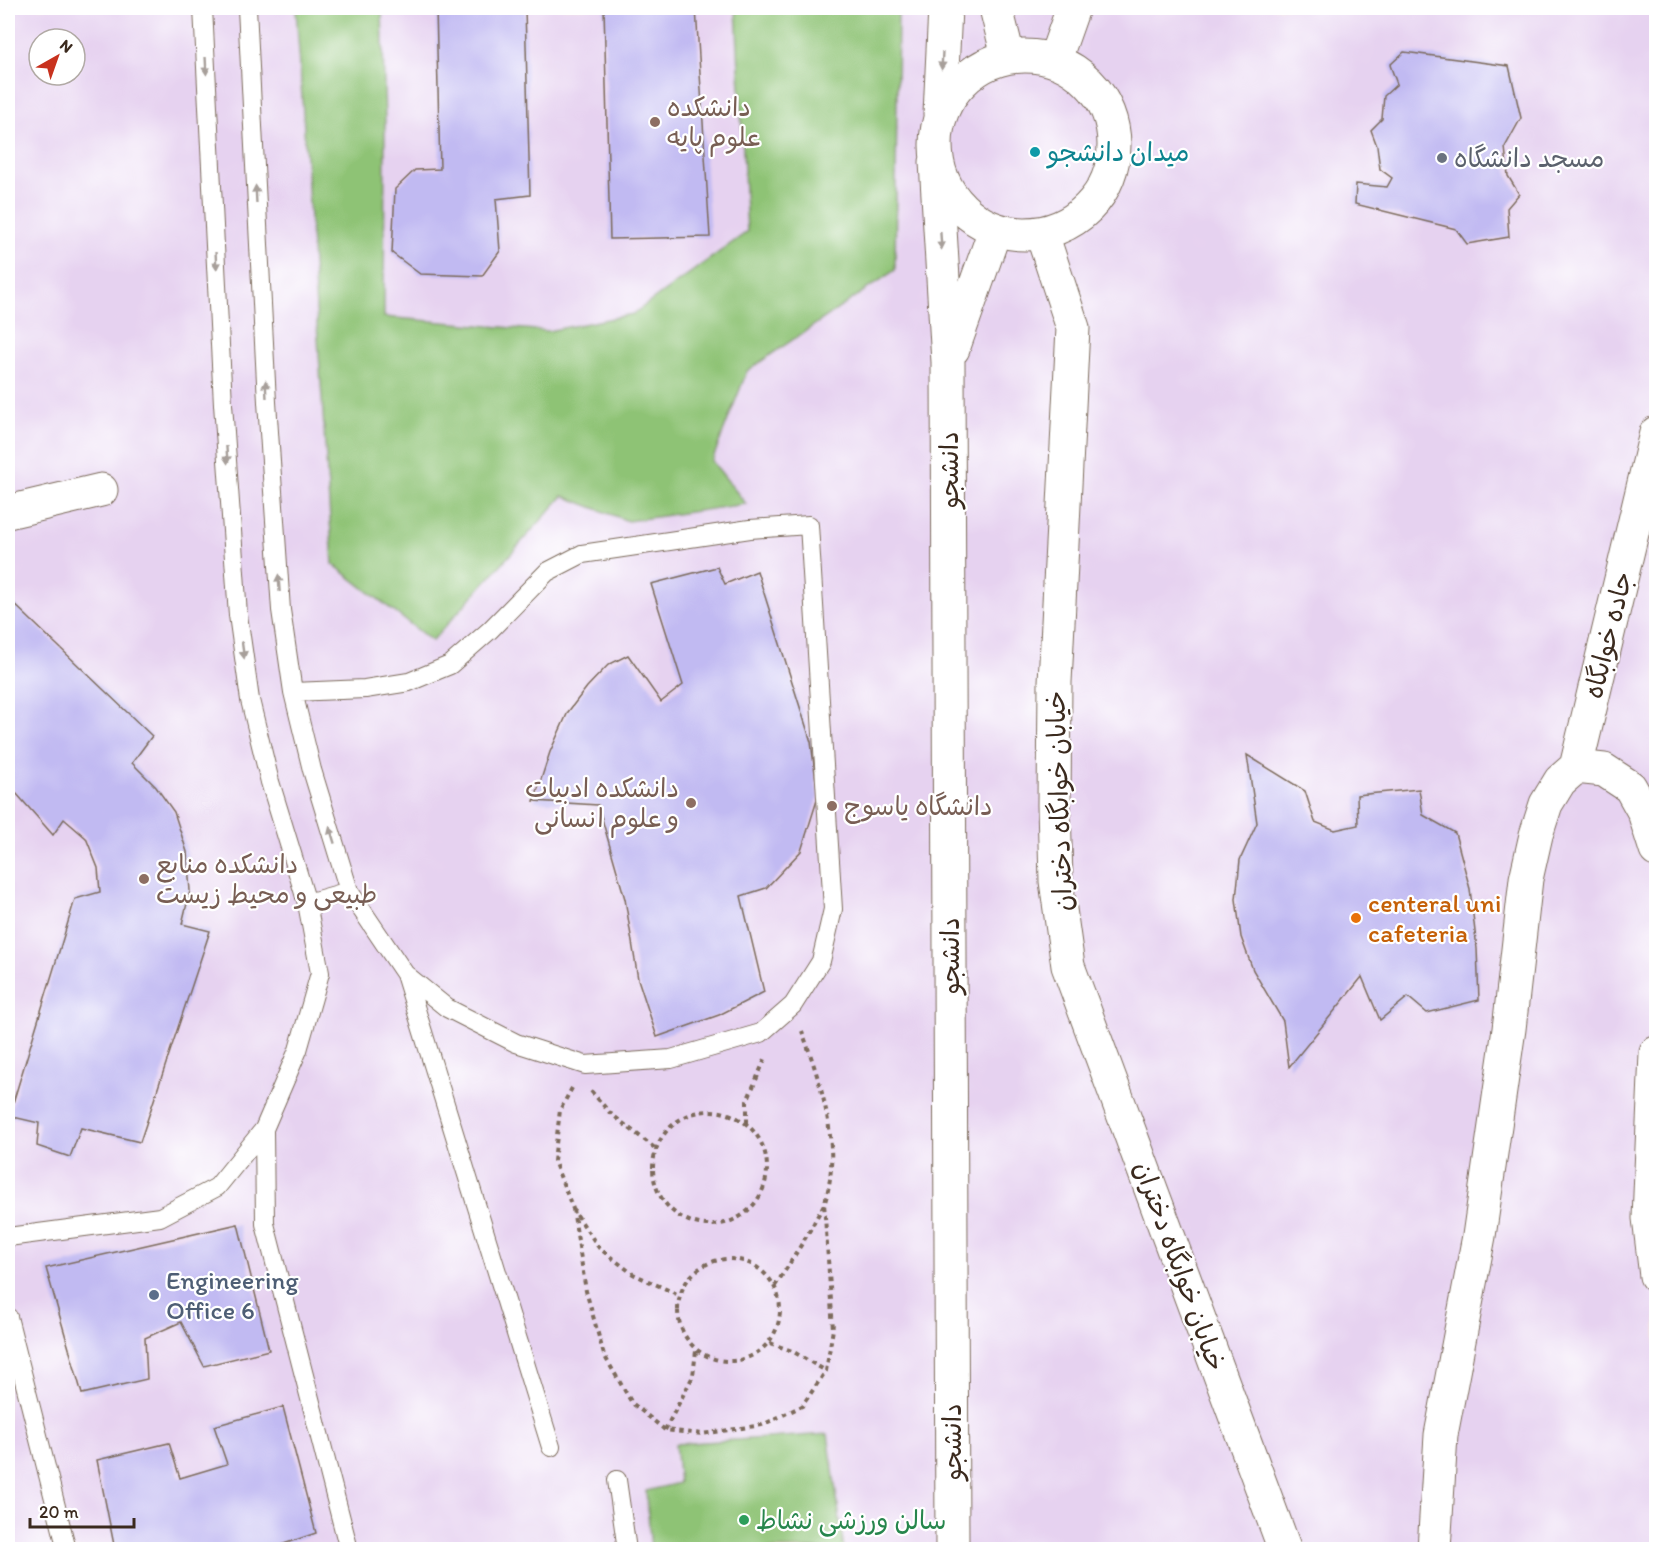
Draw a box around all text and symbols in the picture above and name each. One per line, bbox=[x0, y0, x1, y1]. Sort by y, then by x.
north arrow bbox=[27, 27, 87, 87]
text: N bbox=[56, 35, 77, 57]
one-way arrow bbox=[938, 52, 947, 71]
one-way arrow bbox=[201, 56, 210, 75]
place label: دانشکده علوم پایه bbox=[667, 91, 760, 157]
marker: دانشکده علوم پایه bbox=[648, 115, 662, 129]
place label: میدان دانشجو bbox=[1046, 136, 1189, 169]
place label: مسجد دانشگاه bbox=[1454, 142, 1604, 174]
marker: میدان دانشجو bbox=[1028, 145, 1042, 159]
marker: مسجد دانشگاه bbox=[1435, 151, 1449, 165]
one-way arrow bbox=[252, 184, 261, 203]
one-way arrow bbox=[936, 232, 946, 251]
one-way arrow bbox=[211, 251, 221, 270]
one-way arrow bbox=[262, 379, 271, 398]
street label: دانشجو bbox=[933, 431, 966, 510]
one-way arrow bbox=[222, 446, 232, 465]
street label: جاده خوابگاه bbox=[1577, 568, 1639, 702]
one-way arrow bbox=[274, 574, 284, 593]
one-way arrow bbox=[238, 640, 247, 659]
street label: خیابان خوابگاه دختران bbox=[1039, 690, 1079, 912]
place label: دانشکده ادبیات و علوم انسانی bbox=[525, 772, 679, 838]
place label: دانشگاه یاسوج bbox=[844, 790, 993, 824]
marker: دانشکده ادبیات و علوم انسانی bbox=[684, 796, 698, 810]
marker: دانشگاه یاسوج bbox=[825, 799, 839, 813]
one-way arrow bbox=[327, 826, 336, 844]
place label: دانشکده منابع طبیعی و محیط زیست bbox=[156, 848, 377, 911]
marker: دانشکده منابع طبیعی و محیط زیست bbox=[137, 872, 151, 886]
place label: centeral uni cafeteria bbox=[1368, 887, 1501, 949]
marker: centeral uni cafeteria bbox=[1349, 911, 1363, 925]
street label: دانشجو bbox=[934, 917, 967, 996]
street label: خیابان خوابگاه دختران bbox=[1127, 1157, 1233, 1375]
place label: Engineering Office 6 bbox=[166, 1264, 299, 1326]
marker: Engineering Office 6 bbox=[147, 1288, 161, 1302]
street label: دانشجو bbox=[936, 1403, 969, 1482]
scale bar bbox=[30, 1491, 134, 1529]
text: 20 m bbox=[39, 1501, 79, 1523]
place label: سالن ورزشی نشاط bbox=[756, 1504, 946, 1537]
marker: سالن ورزشی نشاط bbox=[737, 1513, 751, 1527]

